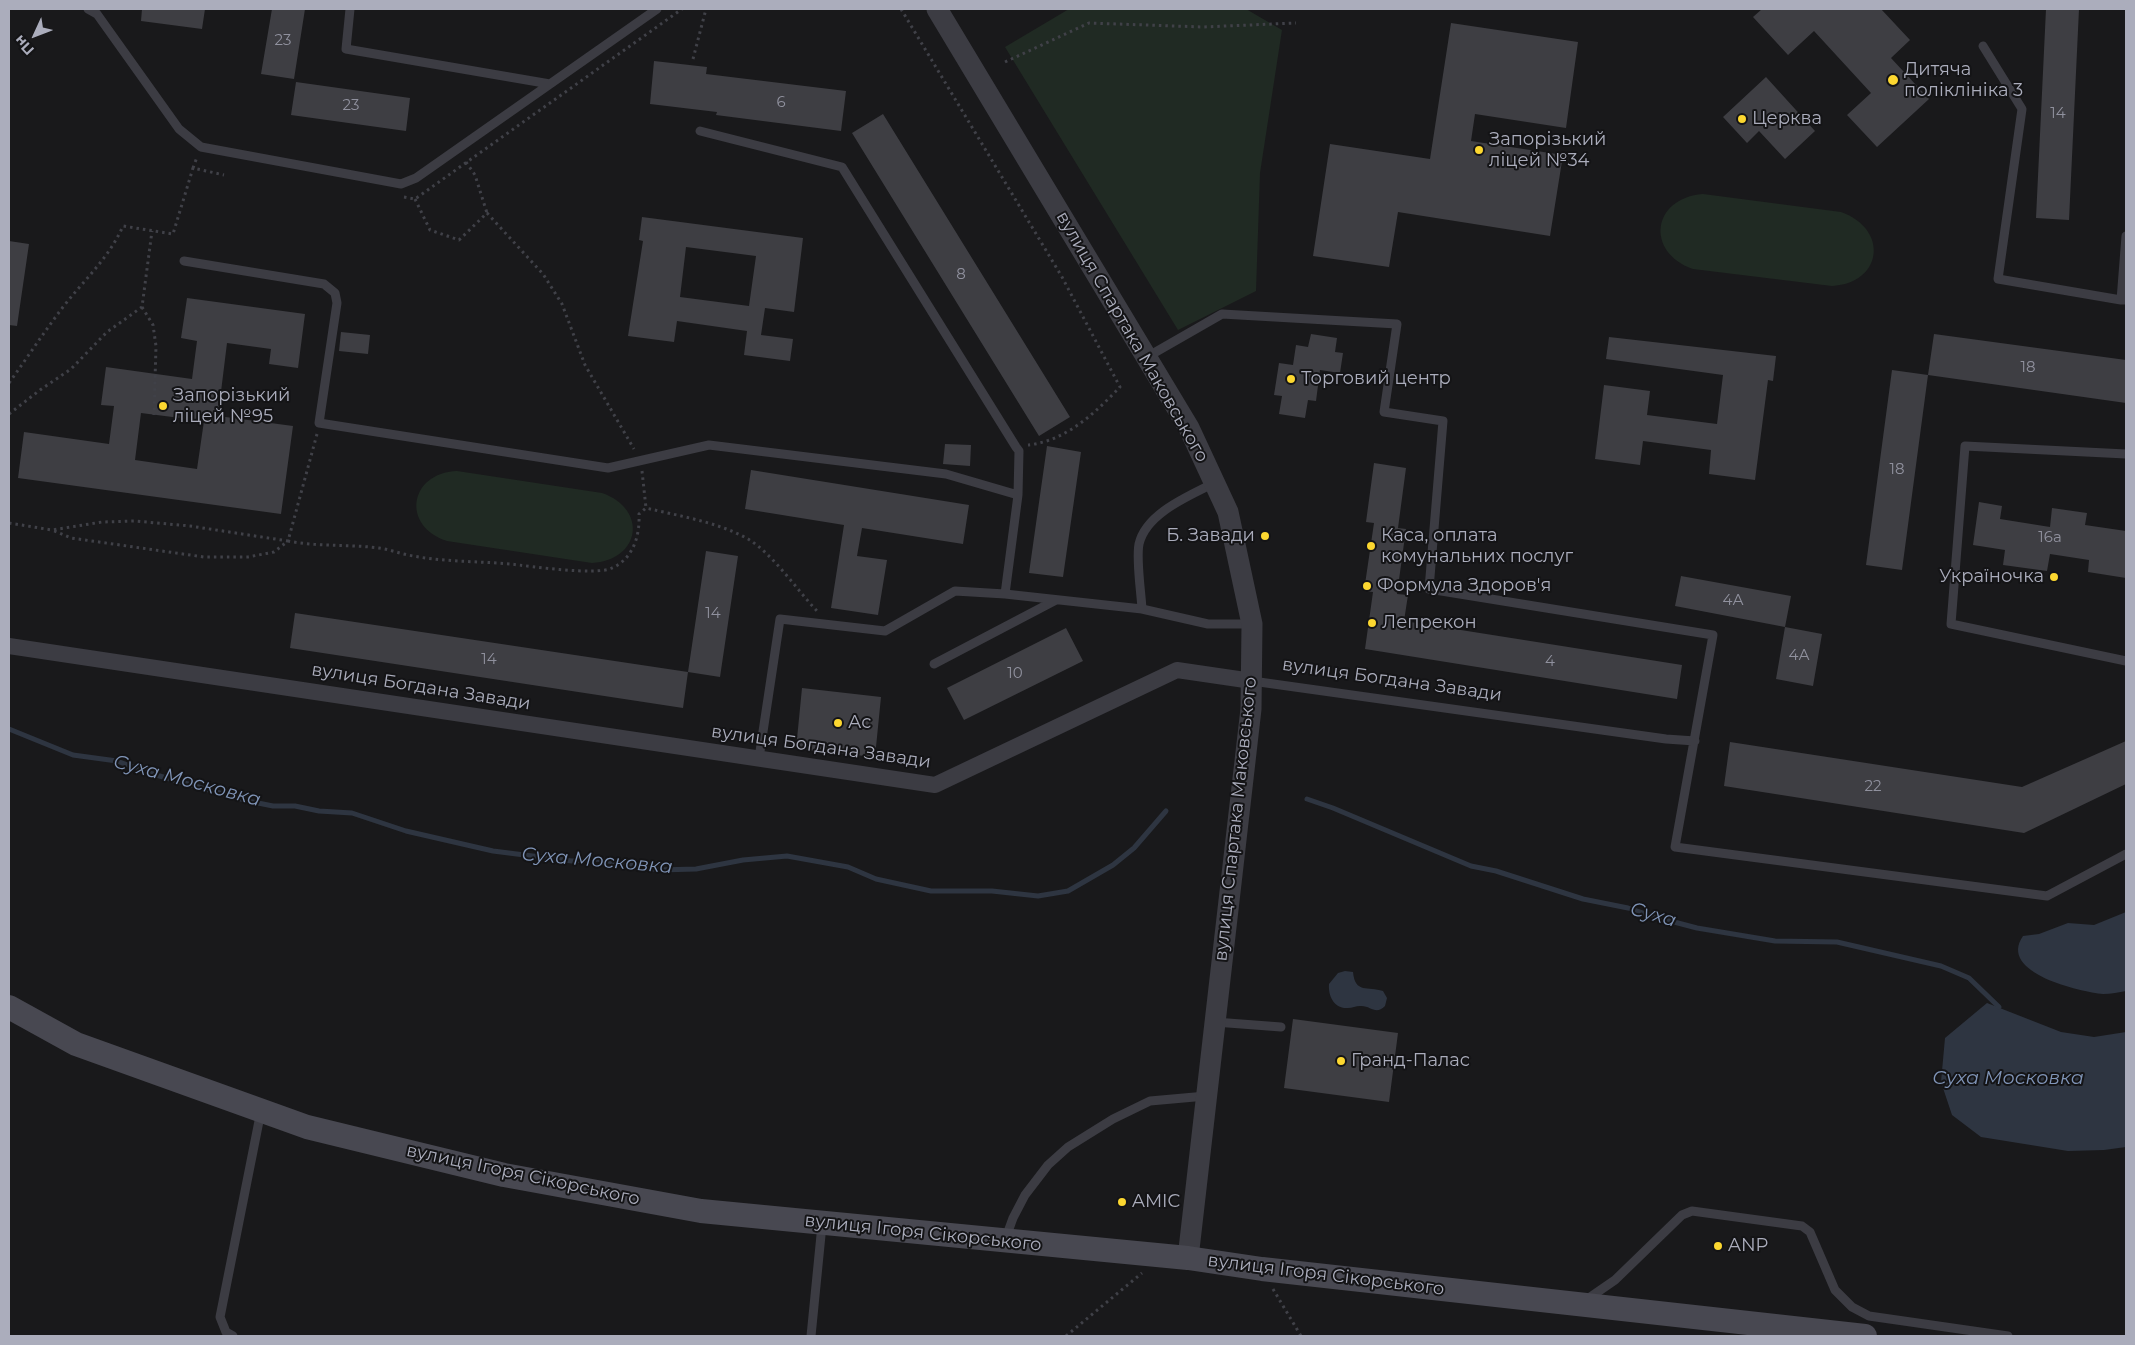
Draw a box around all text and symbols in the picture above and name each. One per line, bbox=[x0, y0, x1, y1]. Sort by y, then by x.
north arrow bbox=[10, 10, 60, 60]
text: Пн bbox=[10, 31, 38, 59]
house number: 23 bbox=[275, 32, 291, 50]
place label: Дитяча поліклініка 3 bbox=[1904, 59, 2023, 102]
marker: Дитяча поліклініка 3 bbox=[1886, 73, 1900, 87]
house number: 6 bbox=[776, 94, 786, 112]
house number: 23 bbox=[343, 97, 359, 115]
house number: 14 bbox=[2050, 105, 2066, 123]
place label: Церква bbox=[1752, 108, 1822, 130]
marker: Церква bbox=[1736, 113, 1748, 125]
place label: Запорізький ліцей №34 bbox=[1489, 129, 1606, 172]
marker: Запорізький ліцей №34 bbox=[1473, 144, 1485, 156]
street label: вулиця Спартака Маковського bbox=[1051, 208, 1213, 466]
house number: 8 bbox=[956, 266, 966, 284]
house number: 18 bbox=[2021, 359, 2035, 377]
place label: Торговий центр bbox=[1301, 368, 1451, 390]
marker: Торговий центр bbox=[1285, 373, 1297, 385]
place label: Запорізький ліцей №95 bbox=[173, 385, 290, 428]
marker: Запорізький ліцей №95 bbox=[157, 400, 169, 412]
house number: 18 bbox=[1890, 461, 1904, 479]
place label: Б. Завади bbox=[1166, 525, 1255, 547]
place label: Каса, оплата комунальних послуг bbox=[1381, 525, 1573, 568]
house number: 16а bbox=[2038, 529, 2062, 547]
marker: Б. Завади bbox=[1259, 530, 1271, 542]
marker: Каса, оплата комунальних послуг bbox=[1365, 540, 1377, 552]
place label: Україночка bbox=[1939, 566, 2044, 588]
marker: Україночка bbox=[2048, 571, 2060, 583]
place label: Формула Здоров'я bbox=[1377, 575, 1551, 597]
marker: Формула Здоров'я bbox=[1361, 580, 1373, 592]
house number: 4А bbox=[1722, 592, 1744, 610]
house number: 14 bbox=[705, 605, 721, 623]
place label: Лепрекон bbox=[1382, 612, 1477, 634]
marker: Лепрекон bbox=[1366, 617, 1378, 629]
house number: 4А bbox=[1788, 647, 1810, 665]
house number: 14 bbox=[481, 651, 497, 669]
house number: 4 bbox=[1545, 653, 1555, 671]
street label: вулиця Богдана Завади bbox=[1281, 654, 1503, 706]
street label: вулиця Богдана Завади bbox=[310, 659, 532, 715]
house number: 10 bbox=[1007, 665, 1023, 683]
street label: вулиця Спартака Маковського bbox=[1210, 676, 1262, 962]
place label: Ас bbox=[848, 712, 871, 734]
marker: Ас bbox=[832, 717, 844, 729]
street label: вулиця Богдана Завади bbox=[710, 721, 932, 773]
water label: Суха Московка bbox=[111, 750, 263, 812]
house number: 22 bbox=[1864, 778, 1882, 796]
water label: Суха Московка bbox=[521, 843, 673, 879]
water label: Суха bbox=[1627, 898, 1679, 932]
place label: Гранд-Палас bbox=[1351, 1050, 1470, 1072]
marker: Гранд-Палас bbox=[1335, 1055, 1347, 1067]
water label: Суха Московка bbox=[1932, 1067, 2084, 1089]
street label: вулиця Ігоря Сікорського bbox=[404, 1140, 642, 1210]
place label: AMIC bbox=[1132, 1191, 1180, 1213]
marker: AMIC bbox=[1116, 1196, 1128, 1208]
street label: вулиця Ігоря Сікорського bbox=[803, 1210, 1043, 1256]
place label: ANP bbox=[1728, 1235, 1768, 1257]
marker: ANP bbox=[1712, 1240, 1724, 1252]
street label: вулиця Ігоря Сікорського bbox=[1206, 1250, 1446, 1300]

